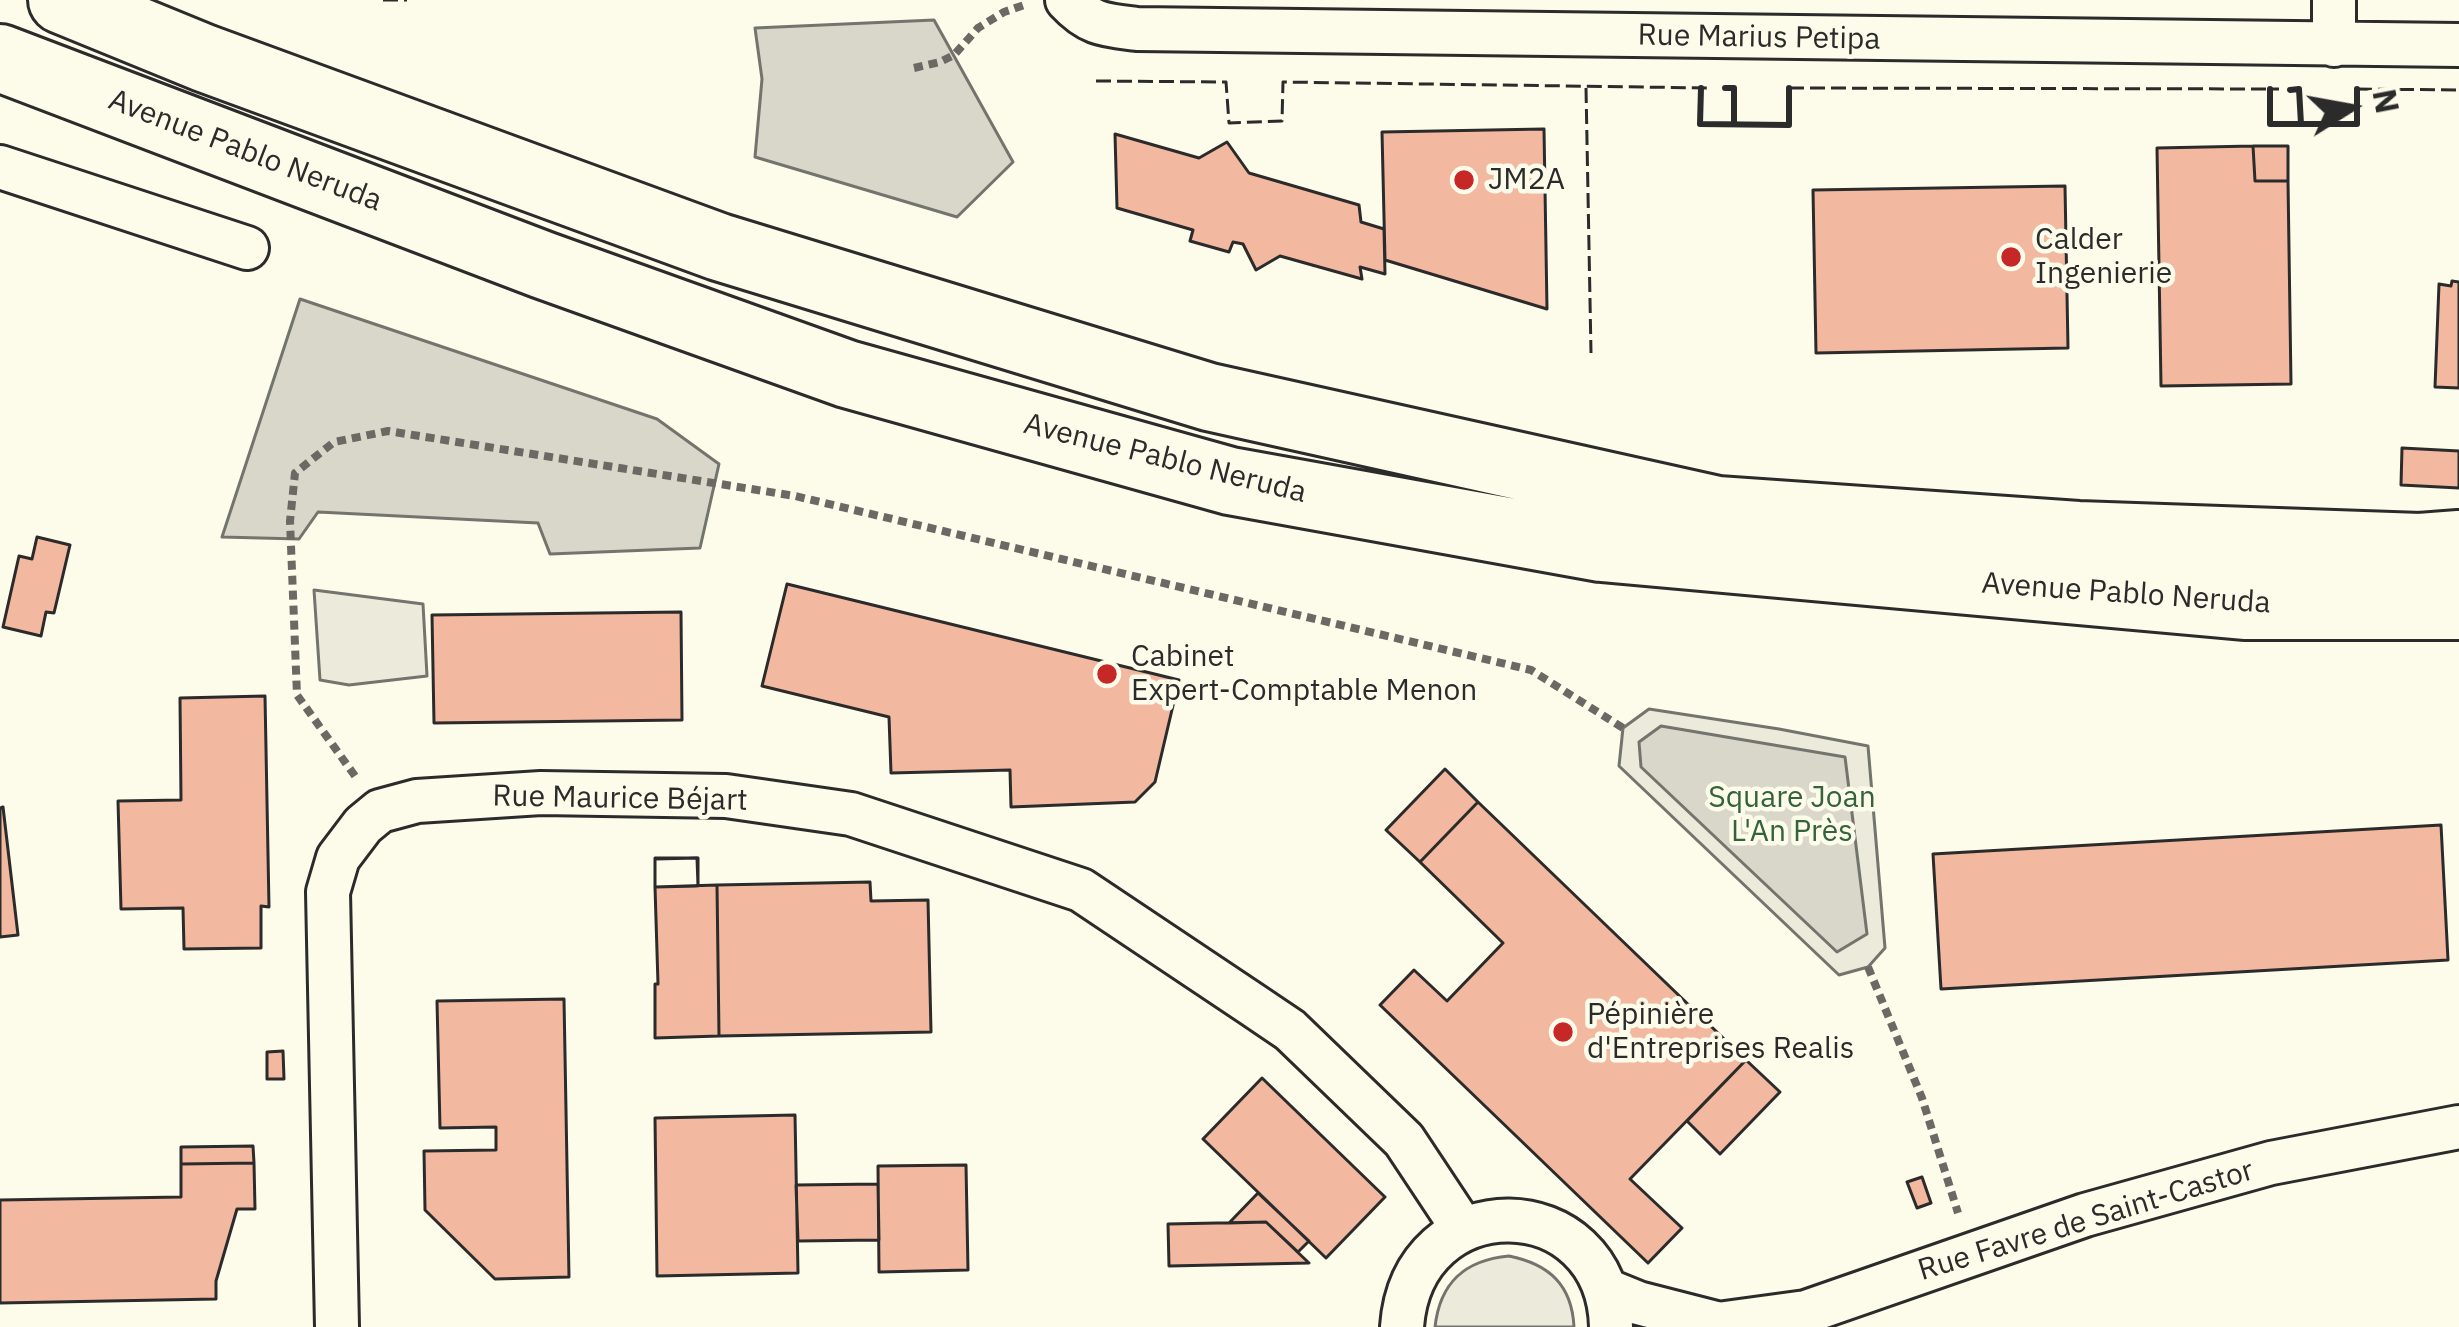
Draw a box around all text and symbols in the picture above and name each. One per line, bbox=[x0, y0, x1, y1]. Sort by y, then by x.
street label: Rue Marius Petipa bbox=[1637, 18, 1881, 58]
north arrow bbox=[2291, 48, 2411, 168]
street label: Avenue Pablo Neruda bbox=[103, 82, 387, 220]
text: N bbox=[2363, 85, 2410, 117]
place label: JM2A bbox=[1488, 162, 1565, 198]
marker: JM2A bbox=[1451, 167, 1477, 193]
place label: Calder Ingenierie bbox=[2035, 222, 2172, 292]
marker: Calder Ingenierie bbox=[1998, 244, 2024, 270]
street label: Avenue Pablo Neruda bbox=[1020, 406, 1310, 512]
street label: Avenue Pablo Neruda bbox=[1980, 566, 2272, 622]
place label: Cabinet Expert-Comptable Menon bbox=[1131, 639, 1477, 710]
marker: Cabinet Expert-Comptable Menon bbox=[1094, 661, 1120, 687]
street label: Rue Maurice Béjart bbox=[492, 779, 748, 819]
park label: Square Joan L'An Près bbox=[1708, 780, 1876, 850]
place label: Pépinière d'Entreprises Realis bbox=[1587, 997, 1854, 1068]
marker: Pépinière d'Entreprises Realis bbox=[1550, 1019, 1576, 1045]
street label: Rue Favre de Saint-Castor bbox=[1914, 1153, 2258, 1289]

